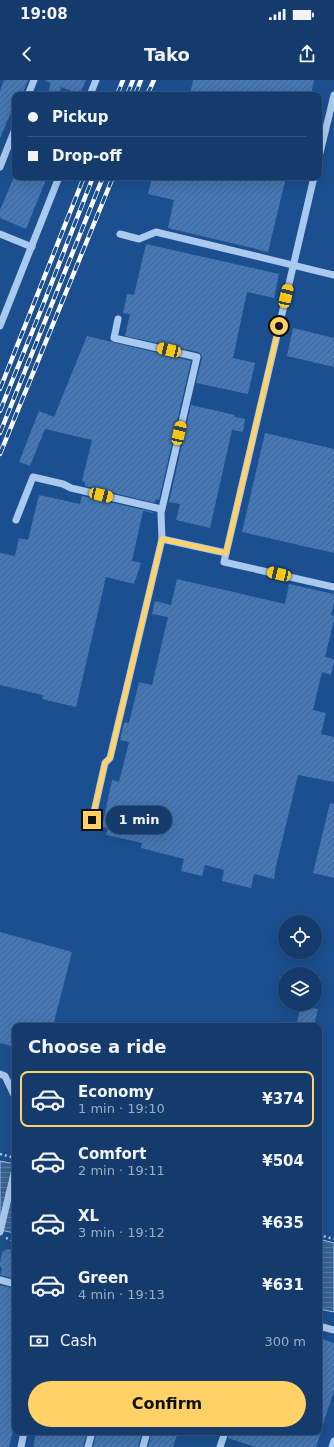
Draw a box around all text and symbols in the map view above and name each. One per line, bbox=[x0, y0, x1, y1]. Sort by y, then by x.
text: 19:08 bbox=[20, 5, 68, 23]
icon: back bbox=[16, 43, 38, 65]
icon: share bbox=[296, 43, 318, 65]
text: Tako bbox=[144, 44, 190, 65]
text: Pickup bbox=[52, 108, 108, 126]
text: Drop-off bbox=[52, 147, 122, 165]
car bbox=[277, 283, 295, 309]
route start bbox=[270, 317, 288, 335]
car bbox=[156, 341, 182, 359]
car bbox=[170, 420, 188, 446]
car bbox=[88, 486, 114, 504]
car bbox=[266, 565, 292, 583]
callout: 1 min bbox=[106, 806, 172, 834]
route end bbox=[83, 811, 101, 829]
text: 1 min bbox=[119, 812, 159, 827]
map controls bbox=[278, 915, 322, 1011]
button: locate bbox=[278, 915, 322, 959]
button: layers bbox=[278, 967, 322, 1011]
text: Choose a ride bbox=[28, 1036, 167, 1057]
icon: car bbox=[30, 1081, 66, 1117]
text: Economy bbox=[78, 1083, 154, 1101]
text: ¥374 bbox=[262, 1090, 304, 1108]
text: 1 min · 19:10 bbox=[78, 1101, 165, 1116]
icon: car bbox=[30, 1143, 66, 1179]
text: Comfort bbox=[78, 1145, 146, 1163]
text: ¥504 bbox=[262, 1152, 304, 1170]
text: 2 min · 19:11 bbox=[78, 1163, 165, 1178]
icon: car bbox=[30, 1205, 66, 1241]
text: XL bbox=[78, 1207, 99, 1225]
text: ¥635 bbox=[262, 1214, 304, 1232]
text: 3 min · 19:12 bbox=[78, 1225, 165, 1240]
icon: car bbox=[30, 1267, 66, 1303]
text: Green bbox=[78, 1269, 129, 1287]
text: ¥631 bbox=[262, 1276, 304, 1294]
text: 4 min · 19:13 bbox=[78, 1287, 165, 1302]
icon: cash bbox=[28, 1330, 50, 1352]
text: Cash bbox=[60, 1332, 97, 1350]
text: 300 m bbox=[264, 1334, 306, 1349]
button: Confirm bbox=[28, 1381, 306, 1427]

